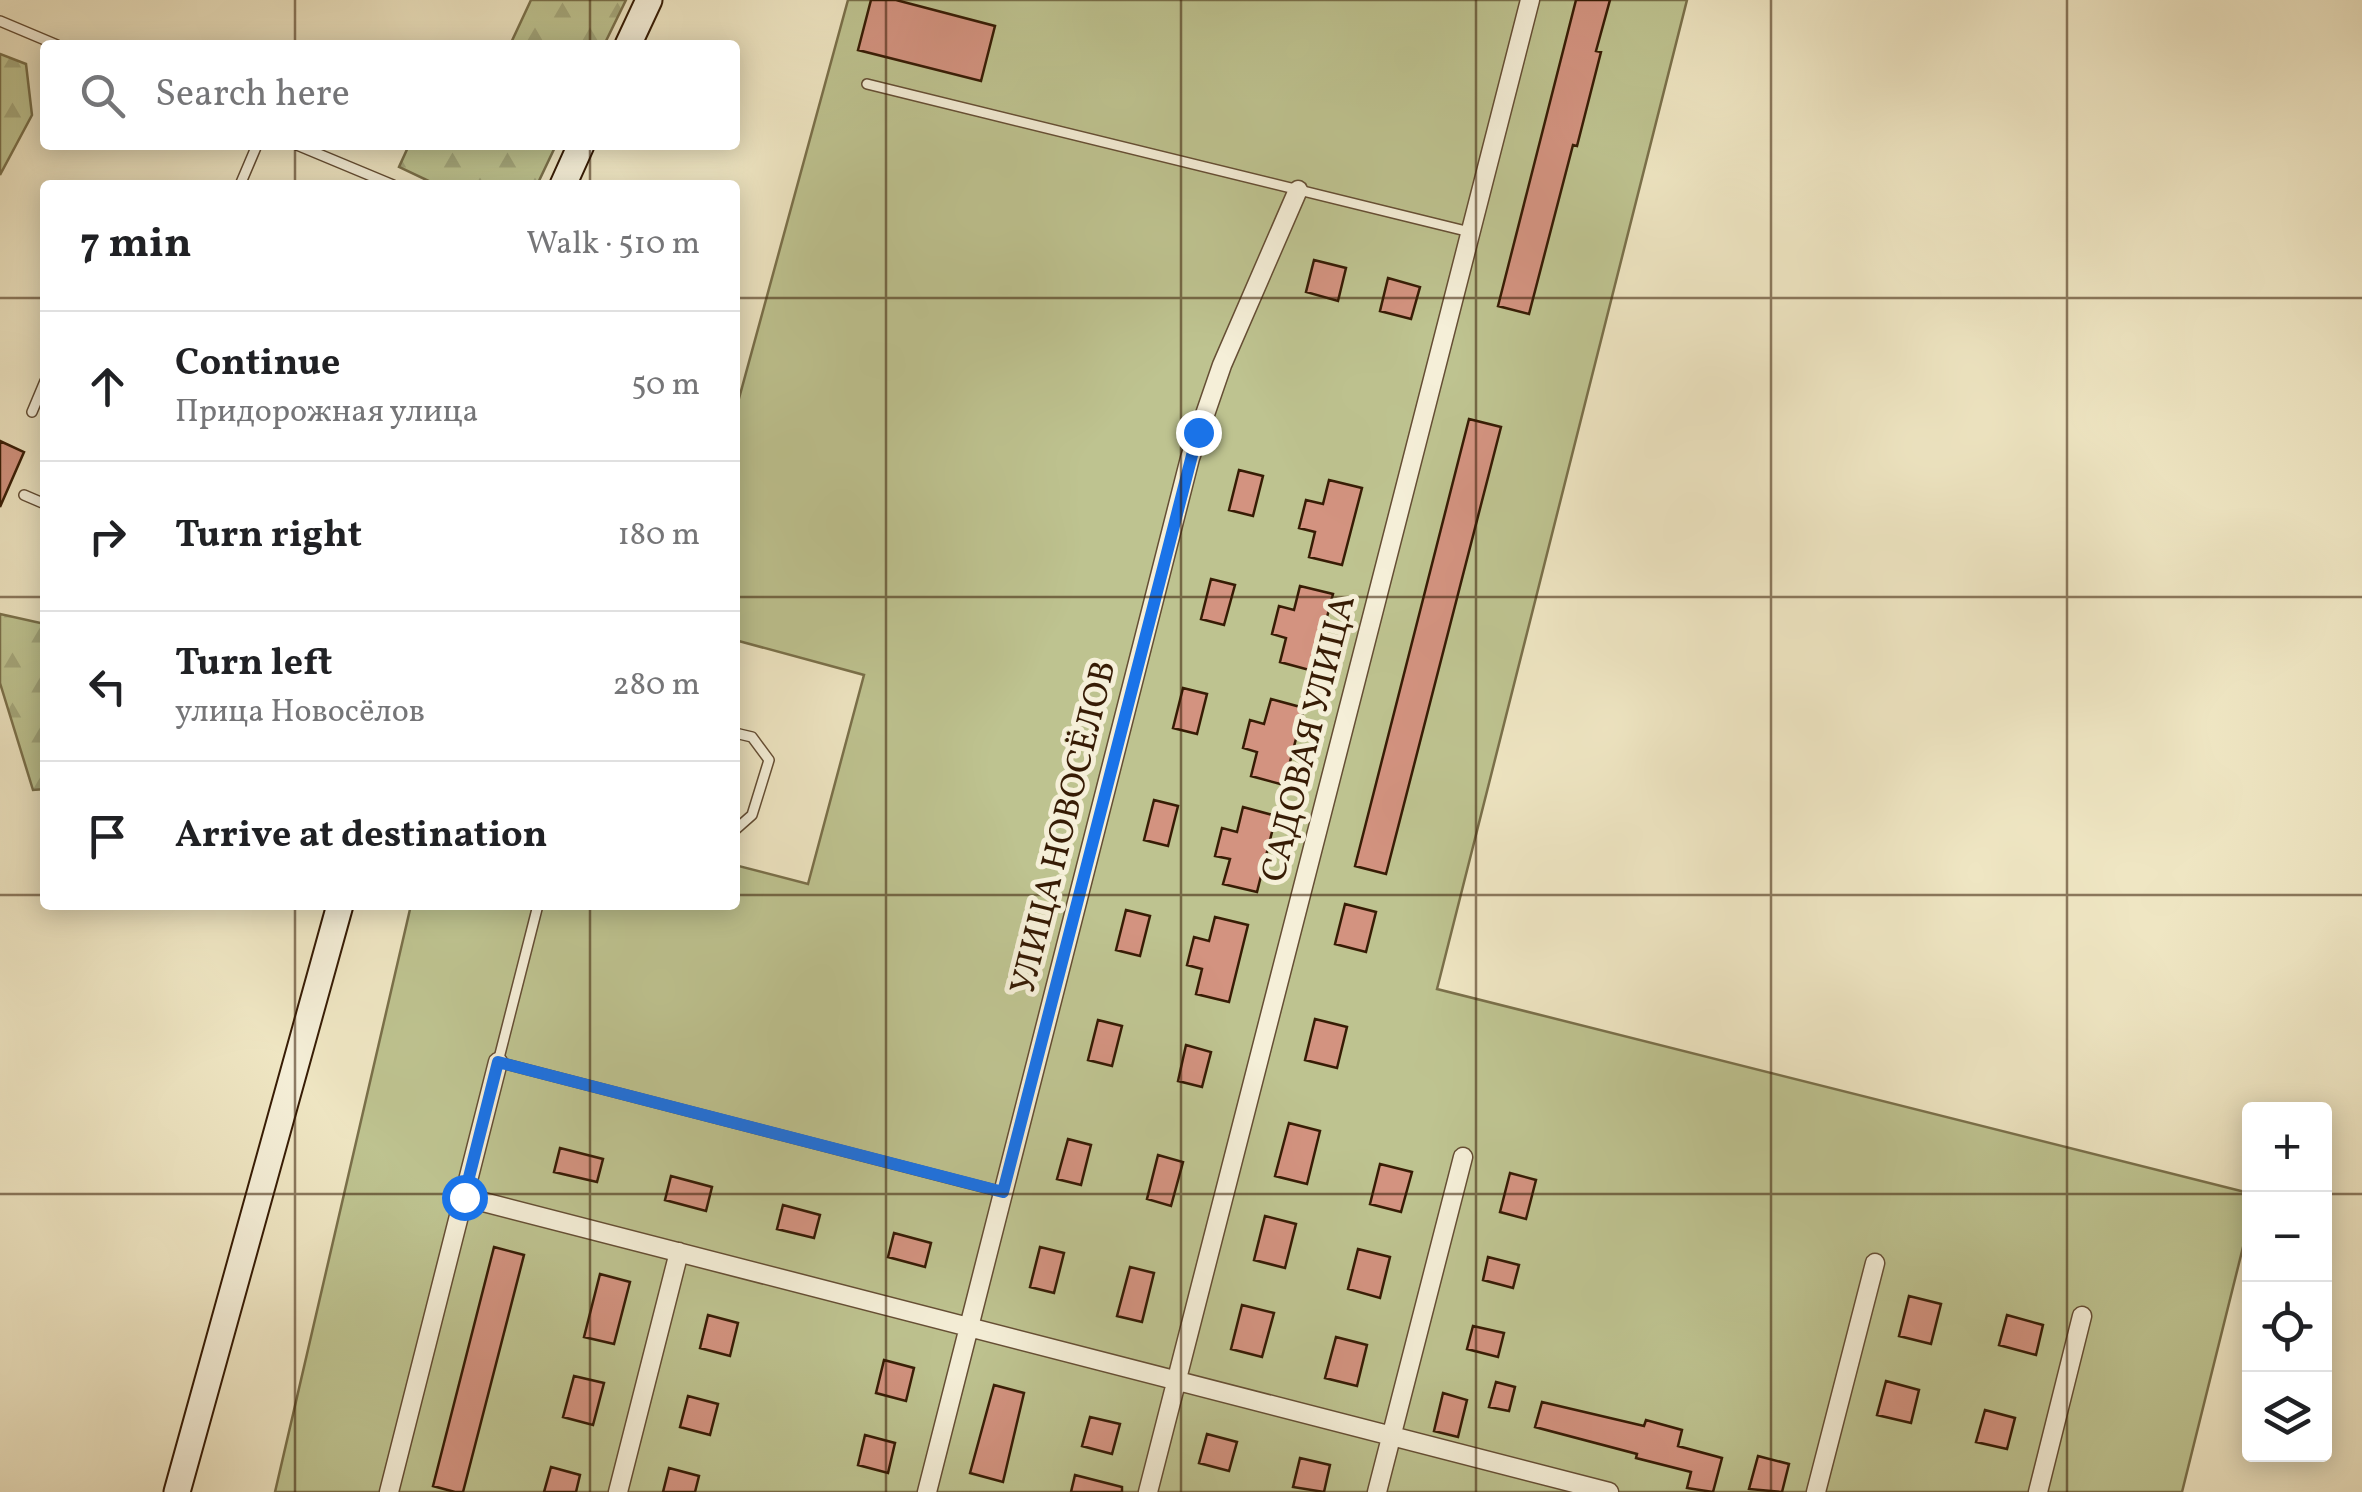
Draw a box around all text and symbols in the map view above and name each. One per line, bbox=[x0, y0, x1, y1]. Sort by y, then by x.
search box bbox=[40, 40, 740, 150]
icon: search bbox=[75, 68, 130, 123]
text: Search here bbox=[155, 69, 350, 122]
text: 7 min bbox=[80, 216, 192, 275]
text: Walk · 510 m bbox=[526, 223, 700, 267]
text: Continue bbox=[175, 338, 340, 391]
icon: ahead bbox=[80, 359, 135, 414]
text: 50 m bbox=[631, 364, 700, 408]
text: Придорожная улица bbox=[175, 391, 479, 435]
route end bbox=[1176, 410, 1222, 456]
icon: right bbox=[80, 509, 135, 564]
text: Turn right bbox=[175, 510, 362, 563]
text: 180 m bbox=[617, 514, 700, 558]
street label: САДОВАЯ УЛИЦА bbox=[1251, 590, 1369, 887]
text: Turn left bbox=[175, 638, 332, 691]
street label: УЛИЦА НОВОСЁЛОВ bbox=[1000, 656, 1130, 1000]
icon: left bbox=[80, 659, 135, 714]
text: 280 m bbox=[613, 664, 700, 708]
text: улица Новосёлов bbox=[175, 691, 425, 735]
icon: arrive bbox=[80, 809, 135, 864]
text: Arrive at destination bbox=[175, 810, 548, 863]
map controls bbox=[2242, 1102, 2332, 1462]
button: + bbox=[2242, 1102, 2332, 1192]
route start bbox=[442, 1175, 488, 1221]
button: − bbox=[2242, 1192, 2332, 1282]
button: locate bbox=[2242, 1282, 2332, 1372]
button: layers bbox=[2242, 1372, 2332, 1462]

